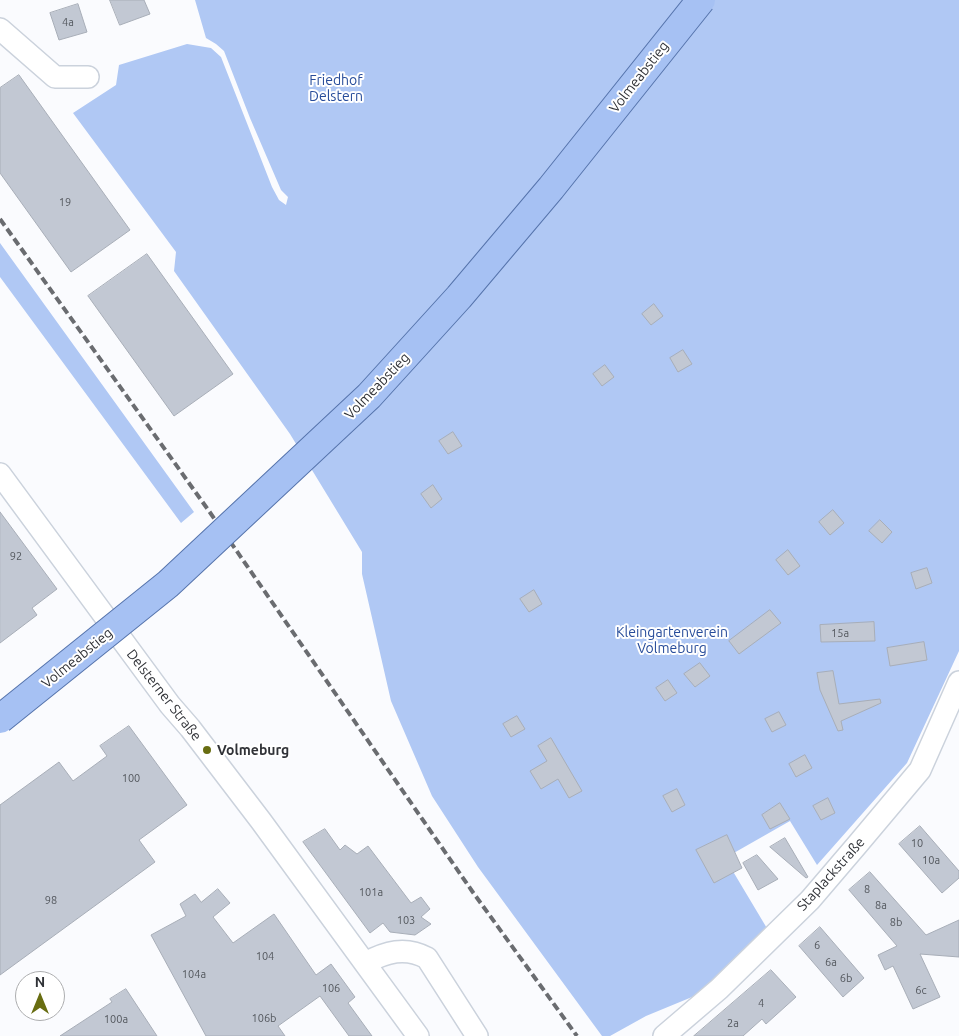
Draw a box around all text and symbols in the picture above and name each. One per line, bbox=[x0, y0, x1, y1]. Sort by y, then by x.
house number: 4a bbox=[62, 15, 74, 29]
street label: Volmeabstieg bbox=[606, 38, 672, 116]
park label: Friedhof Delstern bbox=[309, 72, 363, 104]
house number: 19 bbox=[59, 195, 71, 209]
street label: Volmeabstieg bbox=[341, 349, 413, 423]
house number: 92 bbox=[10, 549, 22, 563]
street label: Volmeabstieg bbox=[38, 624, 116, 692]
park label: Kleingartenverein Volmeburg bbox=[616, 624, 728, 656]
house number: 15a bbox=[831, 626, 849, 640]
street label: Delsterner Straße bbox=[123, 646, 205, 744]
place label: Volmeburg bbox=[217, 742, 289, 758]
marker: Volmeburg bbox=[201, 744, 213, 756]
house number: 100 bbox=[122, 771, 140, 785]
street label: Staplackstraße bbox=[794, 834, 868, 914]
house number: 10 bbox=[911, 836, 923, 850]
house number: 10a bbox=[922, 853, 940, 867]
house number: 8 bbox=[864, 882, 870, 896]
house number: 101a bbox=[359, 885, 383, 899]
house number: 98 bbox=[45, 893, 57, 907]
house number: 8a bbox=[875, 898, 887, 912]
house number: 103 bbox=[397, 913, 415, 927]
house number: 8b bbox=[890, 915, 902, 929]
house number: 6 bbox=[814, 938, 820, 952]
house number: 104 bbox=[256, 949, 274, 963]
house number: 6a bbox=[825, 955, 837, 969]
house number: 104a bbox=[182, 967, 206, 981]
north arrow bbox=[15, 971, 65, 1021]
house number: 6b bbox=[840, 971, 852, 985]
text: N bbox=[35, 974, 45, 990]
house number: 106 bbox=[322, 981, 340, 995]
house number: 6c bbox=[915, 983, 927, 997]
house number: 4 bbox=[758, 996, 764, 1010]
house number: 106b bbox=[251, 1011, 277, 1025]
house number: 100a bbox=[104, 1012, 128, 1026]
house number: 2a bbox=[727, 1016, 739, 1030]

